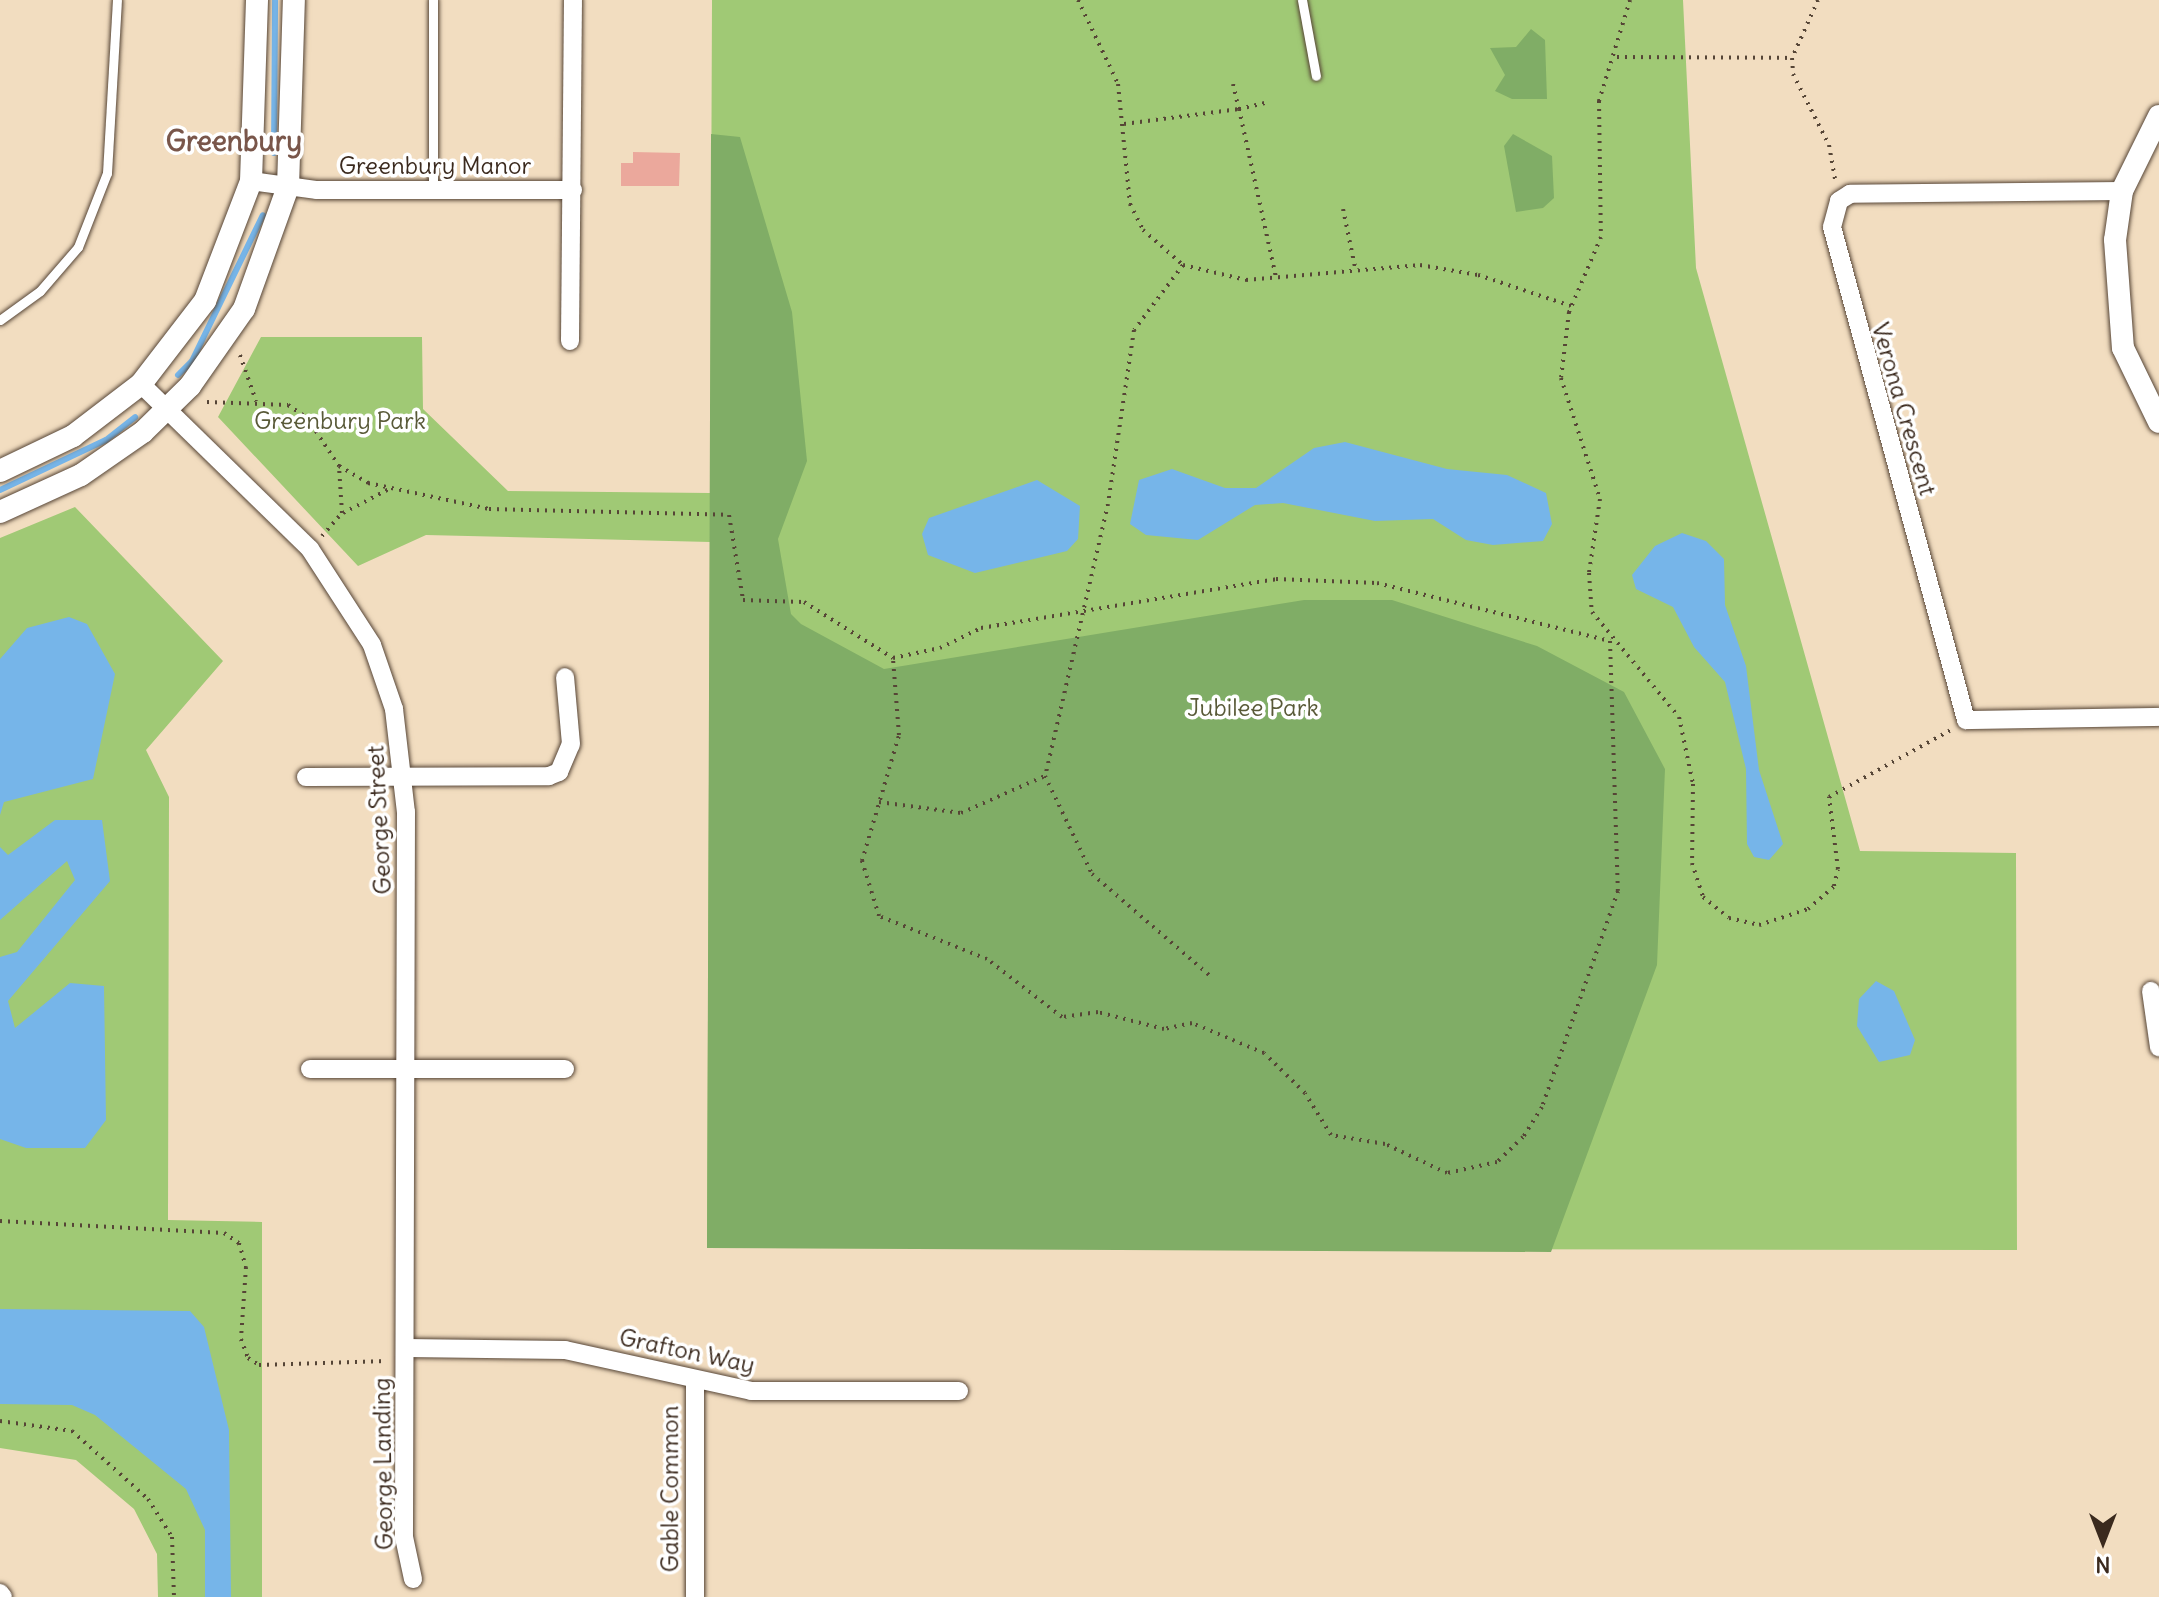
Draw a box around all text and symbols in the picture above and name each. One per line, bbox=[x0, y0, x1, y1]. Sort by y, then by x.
district label: Greenbury bbox=[166, 124, 302, 158]
street label: Greenbury Manor bbox=[339, 152, 531, 180]
street label: Verona Crescent bbox=[1866, 319, 1942, 499]
park label: Greenbury Park bbox=[254, 407, 426, 435]
park label: Jubilee Park bbox=[1187, 694, 1319, 722]
street label: George Street bbox=[361, 745, 397, 895]
street label: Grafton Way bbox=[617, 1323, 757, 1379]
street label: George Landing bbox=[367, 1377, 399, 1551]
street label: Gable Common bbox=[656, 1406, 684, 1572]
north arrow bbox=[2063, 1501, 2143, 1581]
text: N bbox=[2095, 1551, 2111, 1579]

